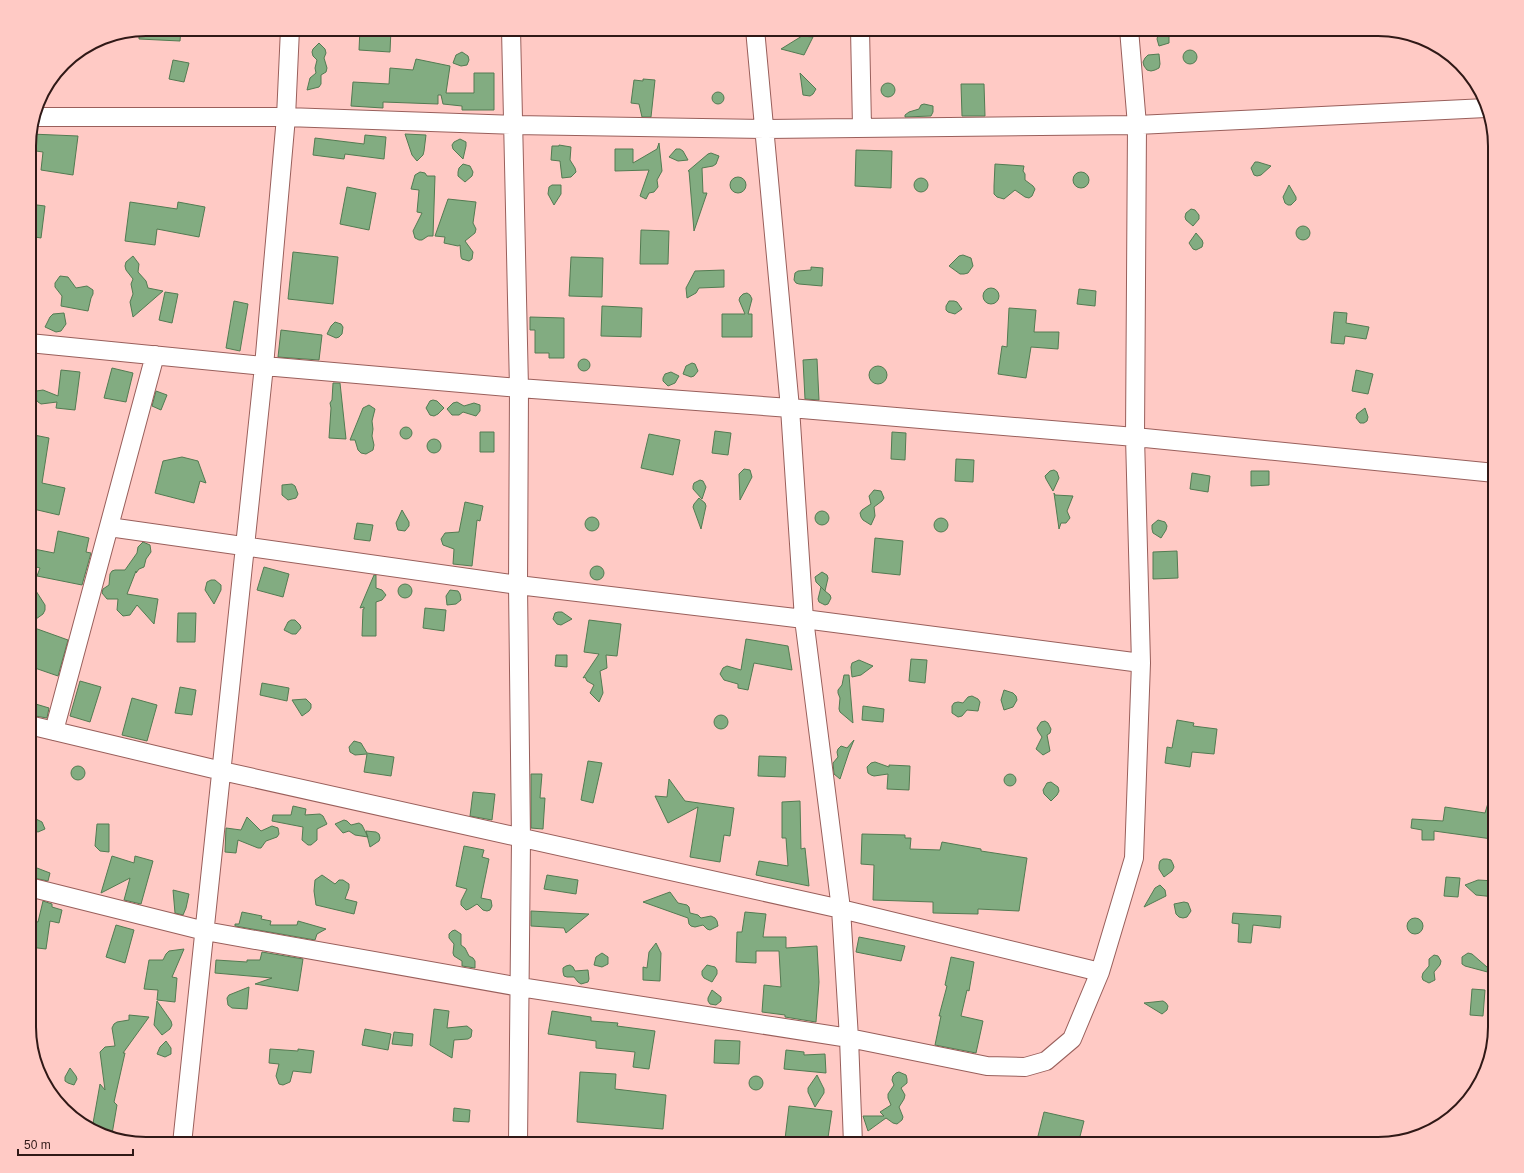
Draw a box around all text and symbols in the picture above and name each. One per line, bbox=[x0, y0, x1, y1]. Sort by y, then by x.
scale bar bbox=[18, 1131, 133, 1157]
text: 50 m bbox=[24, 1138, 51, 1152]

